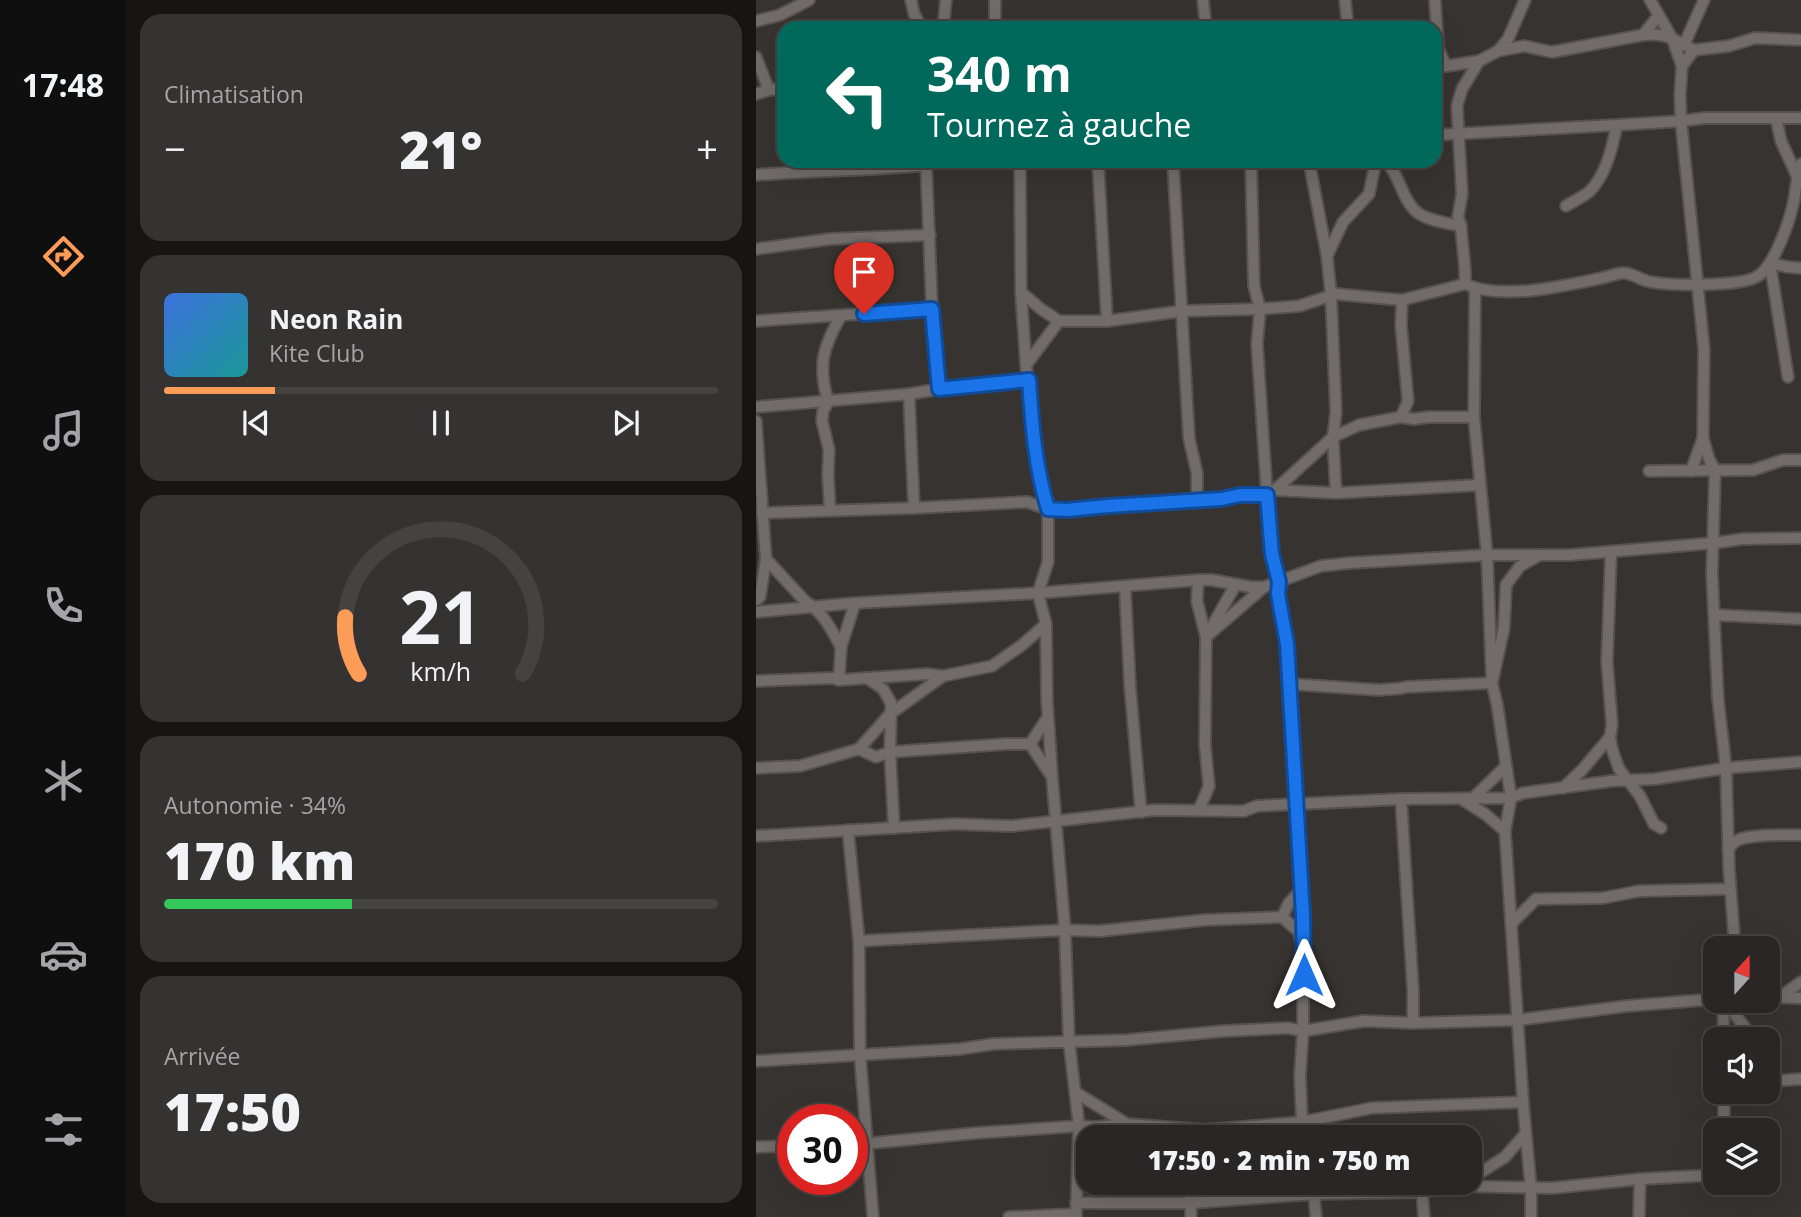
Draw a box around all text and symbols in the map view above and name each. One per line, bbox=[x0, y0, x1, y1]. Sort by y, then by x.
text: 340 m bbox=[927, 40, 1072, 106]
icon: left bbox=[812, 49, 903, 140]
text: 17:48 bbox=[22, 63, 104, 106]
text: Climatisation bbox=[164, 78, 304, 110]
text: Tournez à gauche bbox=[927, 103, 1191, 146]
text: 21° bbox=[400, 113, 482, 184]
text: − bbox=[164, 122, 186, 174]
text: + bbox=[696, 122, 718, 174]
icon: directions bbox=[39, 232, 88, 281]
pin bbox=[834, 242, 894, 314]
icon: arrive bbox=[845, 253, 883, 291]
text: Neon Rain bbox=[269, 301, 403, 337]
text: Kite Club bbox=[269, 337, 364, 369]
icon: previous bbox=[237, 404, 275, 442]
icon: pause bbox=[422, 404, 460, 442]
icon: next bbox=[607, 404, 645, 442]
icon: music bbox=[39, 406, 88, 455]
text: 21 bbox=[399, 567, 483, 666]
icon: phone bbox=[39, 581, 88, 630]
text: km/h bbox=[411, 654, 471, 688]
icon: climate bbox=[39, 756, 88, 805]
text: Autonomie · 34% bbox=[164, 789, 346, 821]
text: 170 km bbox=[164, 824, 355, 895]
icon: car bbox=[39, 930, 88, 979]
north arrow bbox=[1703, 936, 1780, 1013]
map controls bbox=[1703, 936, 1780, 1195]
position arrow bbox=[1267, 938, 1341, 1012]
button: sound bbox=[1703, 1027, 1780, 1104]
text: Arrivée bbox=[164, 1040, 240, 1072]
text: 17:50 bbox=[164, 1075, 301, 1146]
speed limit sign: 30 bbox=[777, 1104, 868, 1195]
icon: filters bbox=[39, 1105, 88, 1154]
button: layers bbox=[1703, 1118, 1780, 1195]
text: 17:50 · 2 min · 750 m bbox=[1148, 1142, 1410, 1178]

